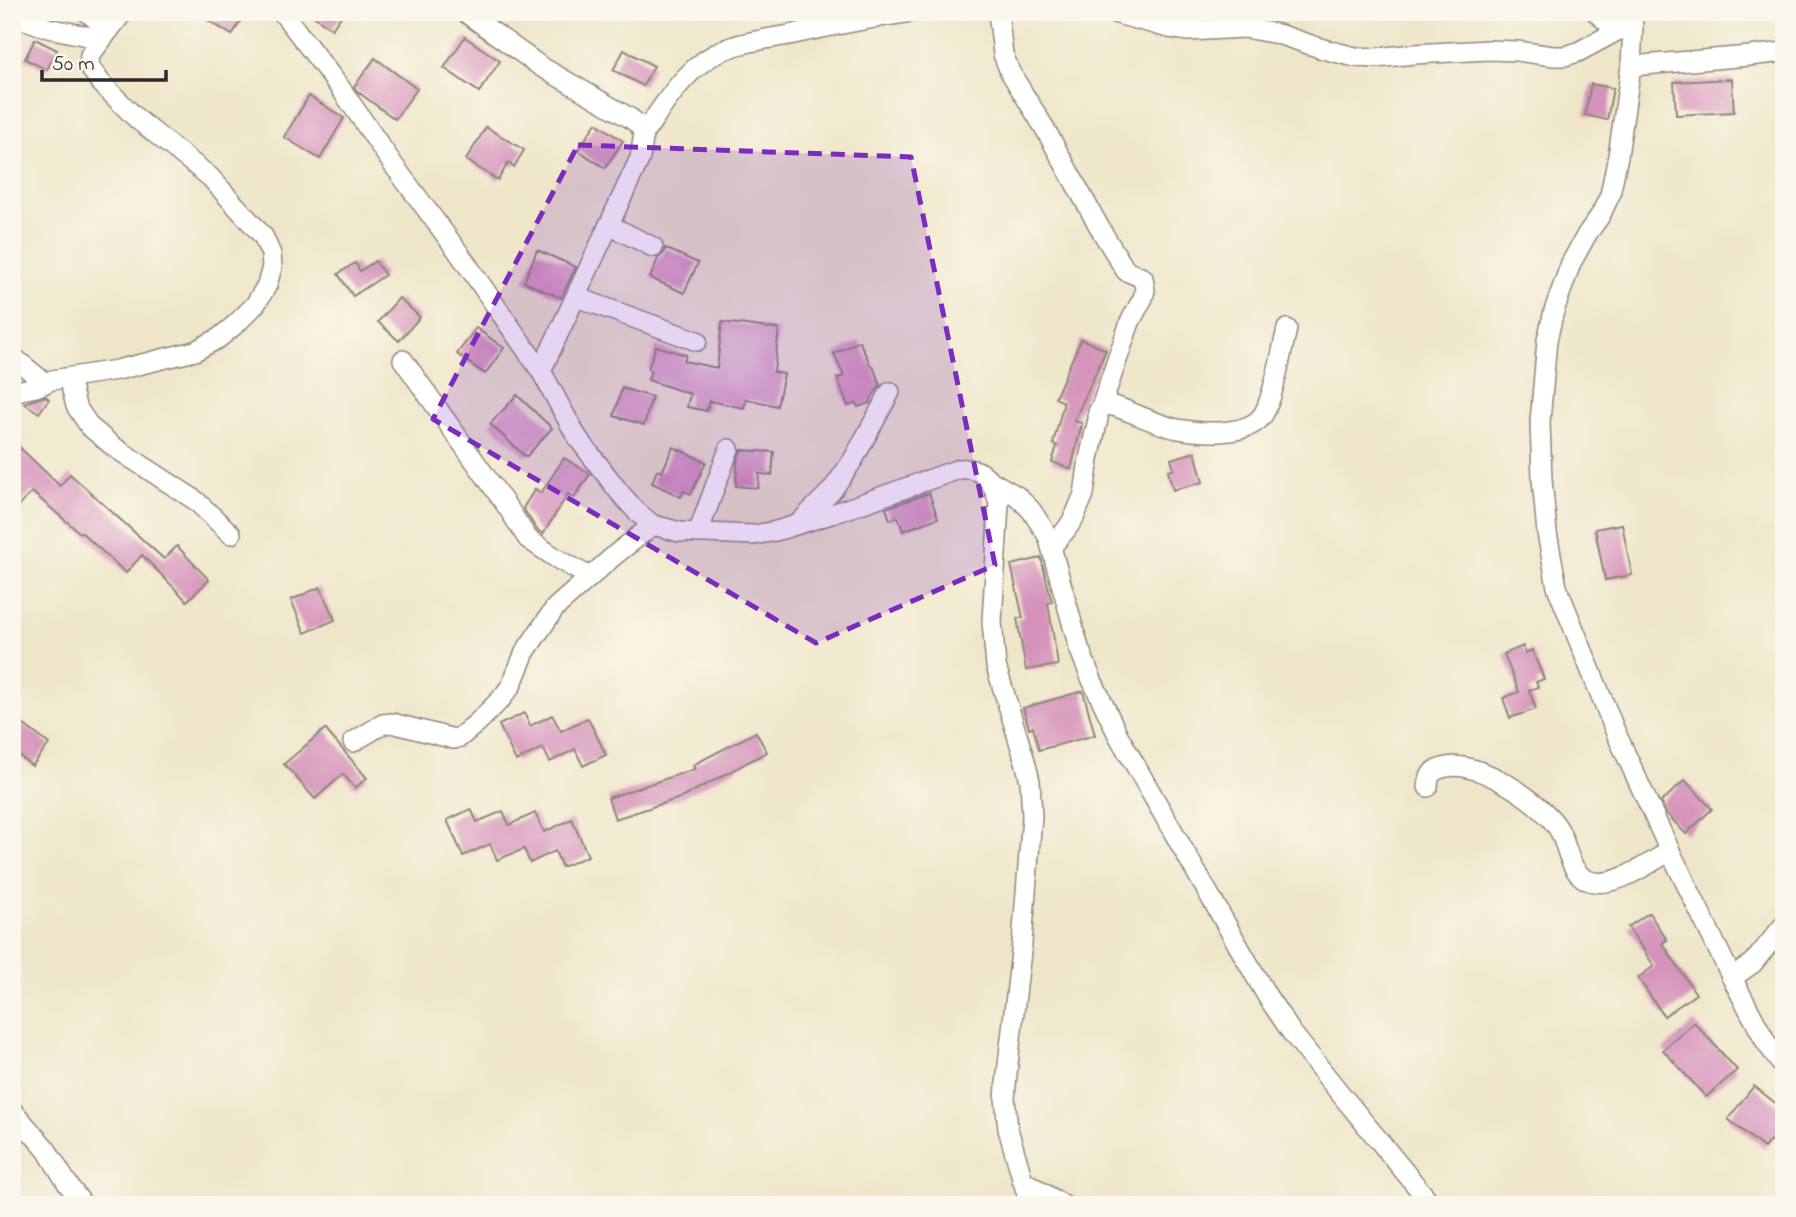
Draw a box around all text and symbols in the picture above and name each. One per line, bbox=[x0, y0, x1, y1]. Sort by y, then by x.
scale bar bbox=[42, 38, 166, 82]
text: 50 m bbox=[52, 50, 95, 80]

